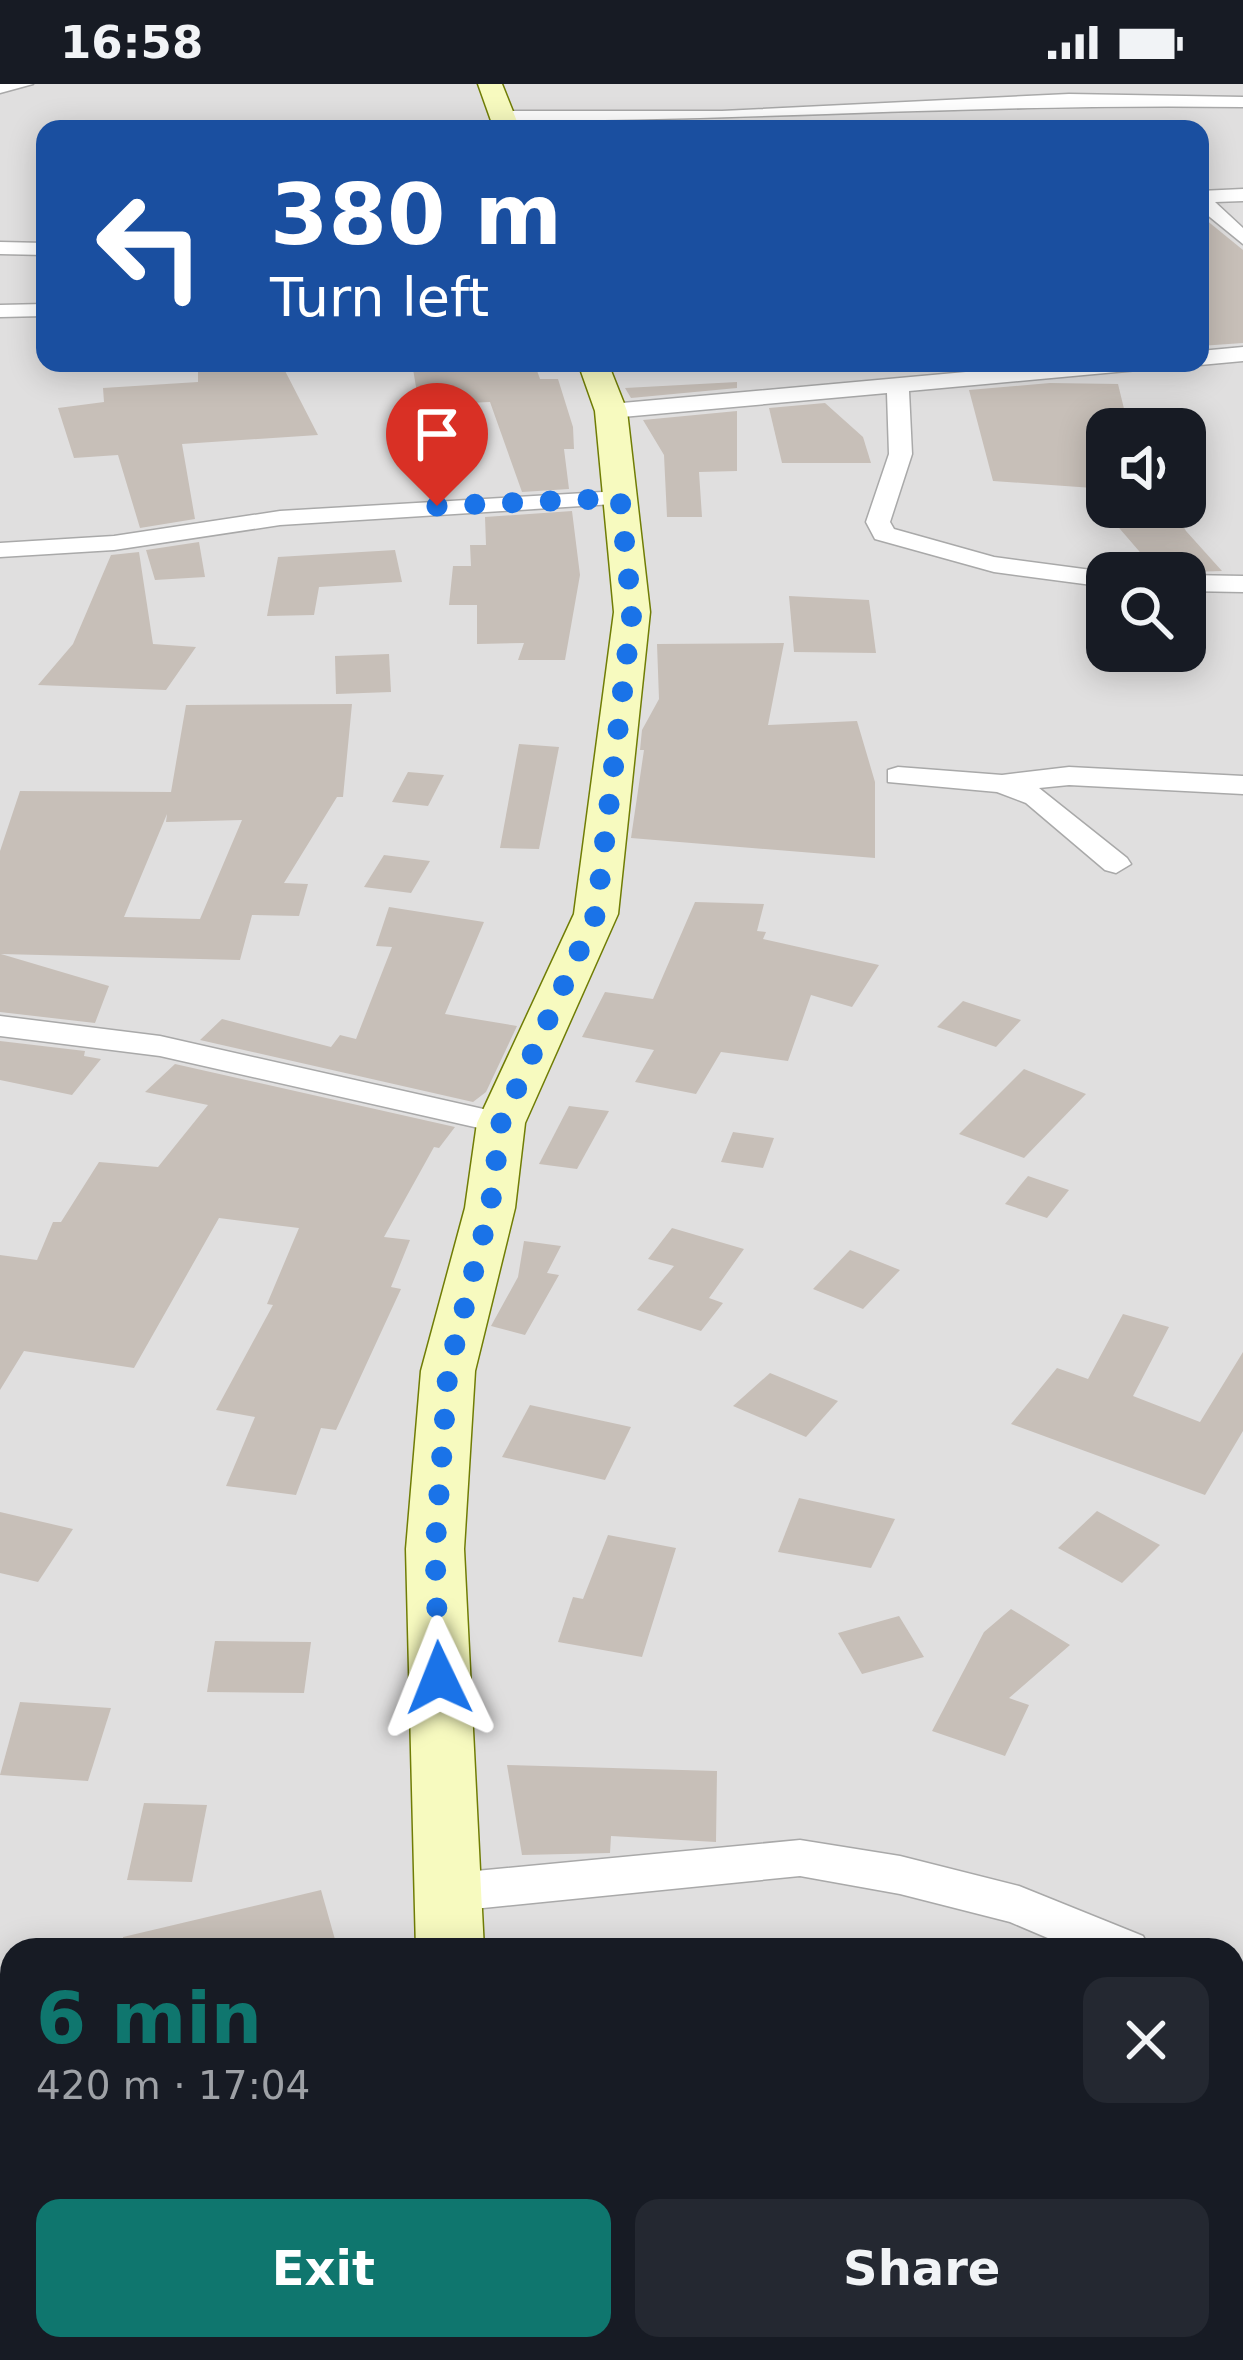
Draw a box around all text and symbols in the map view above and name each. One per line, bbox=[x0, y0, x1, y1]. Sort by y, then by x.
text: 16:58 bbox=[60, 16, 203, 69]
text: 380 m bbox=[270, 166, 562, 264]
icon: left bbox=[72, 168, 228, 324]
text: Turn left bbox=[270, 266, 489, 329]
pin bbox=[386, 383, 488, 506]
icon: arrive bbox=[404, 401, 470, 467]
map controls bbox=[1086, 408, 1206, 672]
button: sound bbox=[1086, 408, 1206, 528]
button: search bbox=[1086, 552, 1206, 672]
position arrow bbox=[376, 1615, 502, 1741]
text: 6 min bbox=[36, 1976, 262, 2060]
button: close bbox=[1083, 1977, 1209, 2103]
text: 420 m · 17:04 bbox=[36, 2063, 310, 2108]
button: Exit bbox=[36, 2199, 611, 2337]
button: Share bbox=[635, 2199, 1209, 2337]

